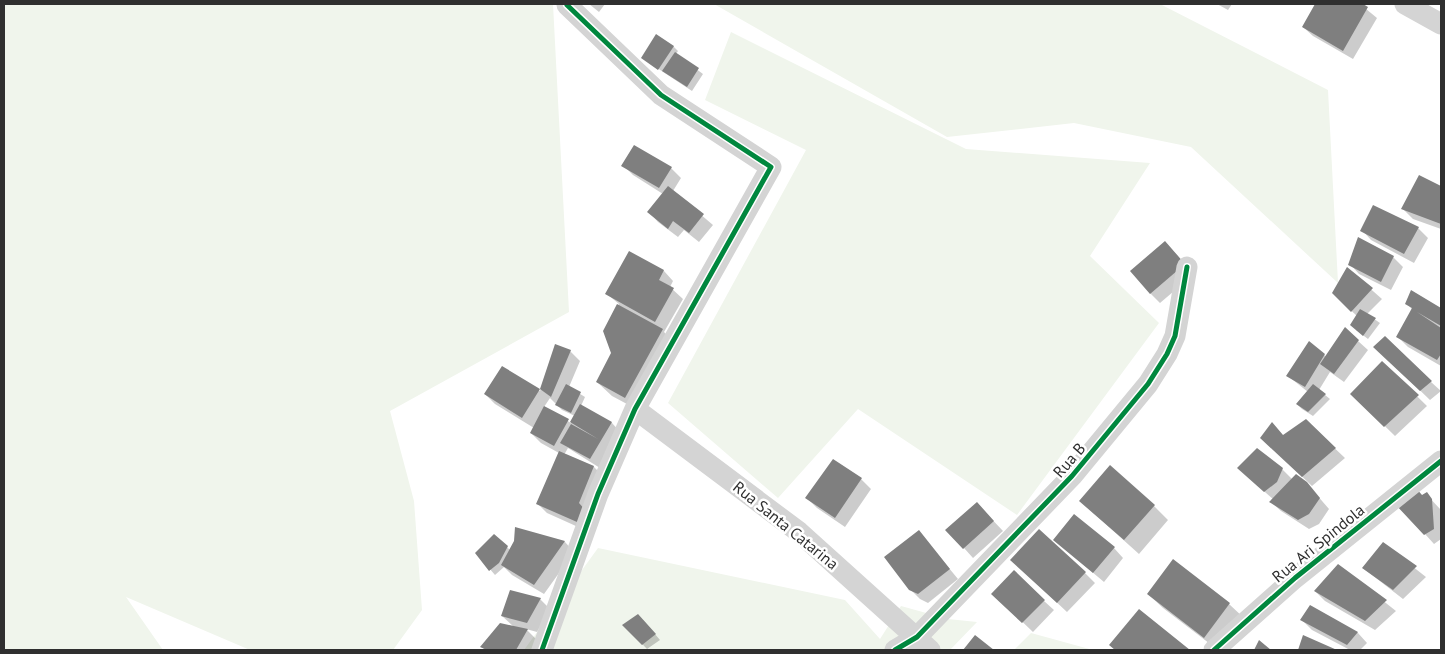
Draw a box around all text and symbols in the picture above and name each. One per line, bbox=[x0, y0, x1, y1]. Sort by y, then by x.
street label: Rua B bbox=[1048, 439, 1090, 481]
street label: Rua Santa Catarina bbox=[729, 476, 843, 574]
street label: Rua Ari Spindola bbox=[1268, 500, 1368, 586]

